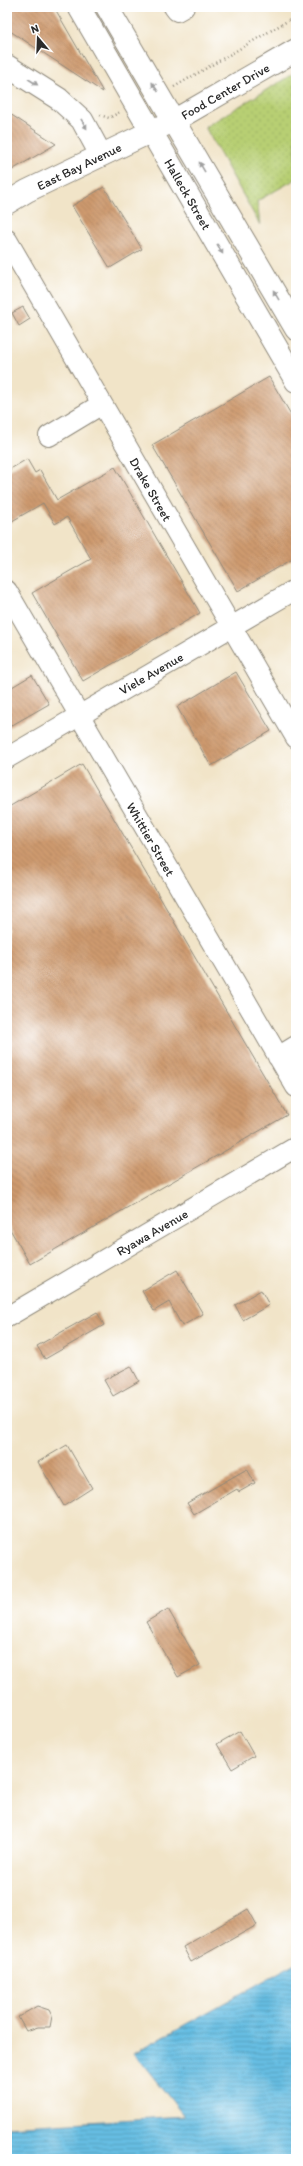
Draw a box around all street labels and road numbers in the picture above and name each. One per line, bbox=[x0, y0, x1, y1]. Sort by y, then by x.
street label: Food Center Drive bbox=[178, 60, 272, 123]
street label: East Bay Avenue bbox=[35, 140, 124, 193]
street label: Halleck Street bbox=[161, 156, 214, 233]
street label: Drake Street bbox=[126, 455, 175, 524]
street label: Viele Avenue bbox=[117, 649, 186, 698]
street label: Whittier Street bbox=[123, 800, 178, 879]
street label: Ryawa Avenue bbox=[114, 1206, 191, 1259]

